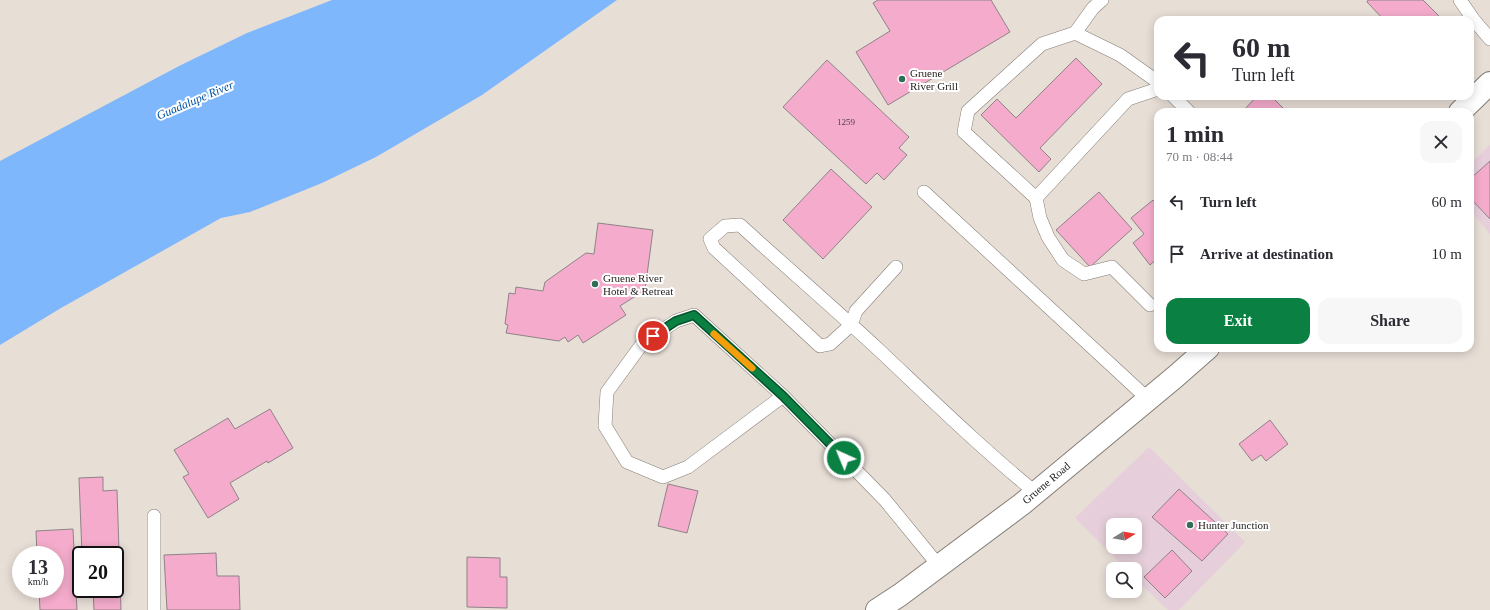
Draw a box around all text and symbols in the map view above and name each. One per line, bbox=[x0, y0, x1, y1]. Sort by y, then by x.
icon: left bbox=[1166, 32, 1218, 84]
text: 60 m bbox=[1232, 32, 1290, 63]
text: Turn left bbox=[1232, 65, 1295, 85]
place label: Gruene River Grill bbox=[910, 67, 958, 92]
marker: Gruene River Grill bbox=[897, 74, 907, 84]
water label: Guadalupe River bbox=[154, 77, 236, 123]
house number: 1259 bbox=[837, 117, 856, 127]
text: 1 min bbox=[1166, 121, 1224, 147]
button: close bbox=[1420, 121, 1462, 163]
text: 70 m · 08:44 bbox=[1166, 149, 1233, 164]
icon: left bbox=[1166, 191, 1188, 213]
text: Turn left bbox=[1200, 194, 1257, 210]
text: 60 m bbox=[1432, 194, 1462, 210]
icon: arrive bbox=[1166, 243, 1188, 265]
text: Arrive at destination bbox=[1200, 246, 1333, 262]
text: 10 m bbox=[1432, 246, 1462, 262]
place label: Gruene River Hotel & Retreat bbox=[603, 272, 673, 297]
marker: Gruene River Hotel & Retreat bbox=[590, 279, 600, 289]
button: Exit bbox=[1166, 298, 1310, 344]
button: Share bbox=[1318, 298, 1462, 344]
pin bbox=[636, 319, 670, 353]
icon: arrive bbox=[642, 325, 664, 347]
position arrow bbox=[823, 437, 865, 479]
street label: Gruene Road bbox=[1020, 459, 1073, 506]
north arrow bbox=[1106, 518, 1142, 554]
map controls bbox=[1106, 518, 1142, 598]
place label: Hunter Junction bbox=[1198, 519, 1269, 531]
marker: Hunter Junction bbox=[1185, 520, 1195, 530]
speed limit sign: 20 bbox=[72, 546, 124, 598]
text: 13 bbox=[28, 556, 48, 578]
button: search bbox=[1106, 562, 1142, 598]
text: km/h bbox=[28, 576, 48, 587]

